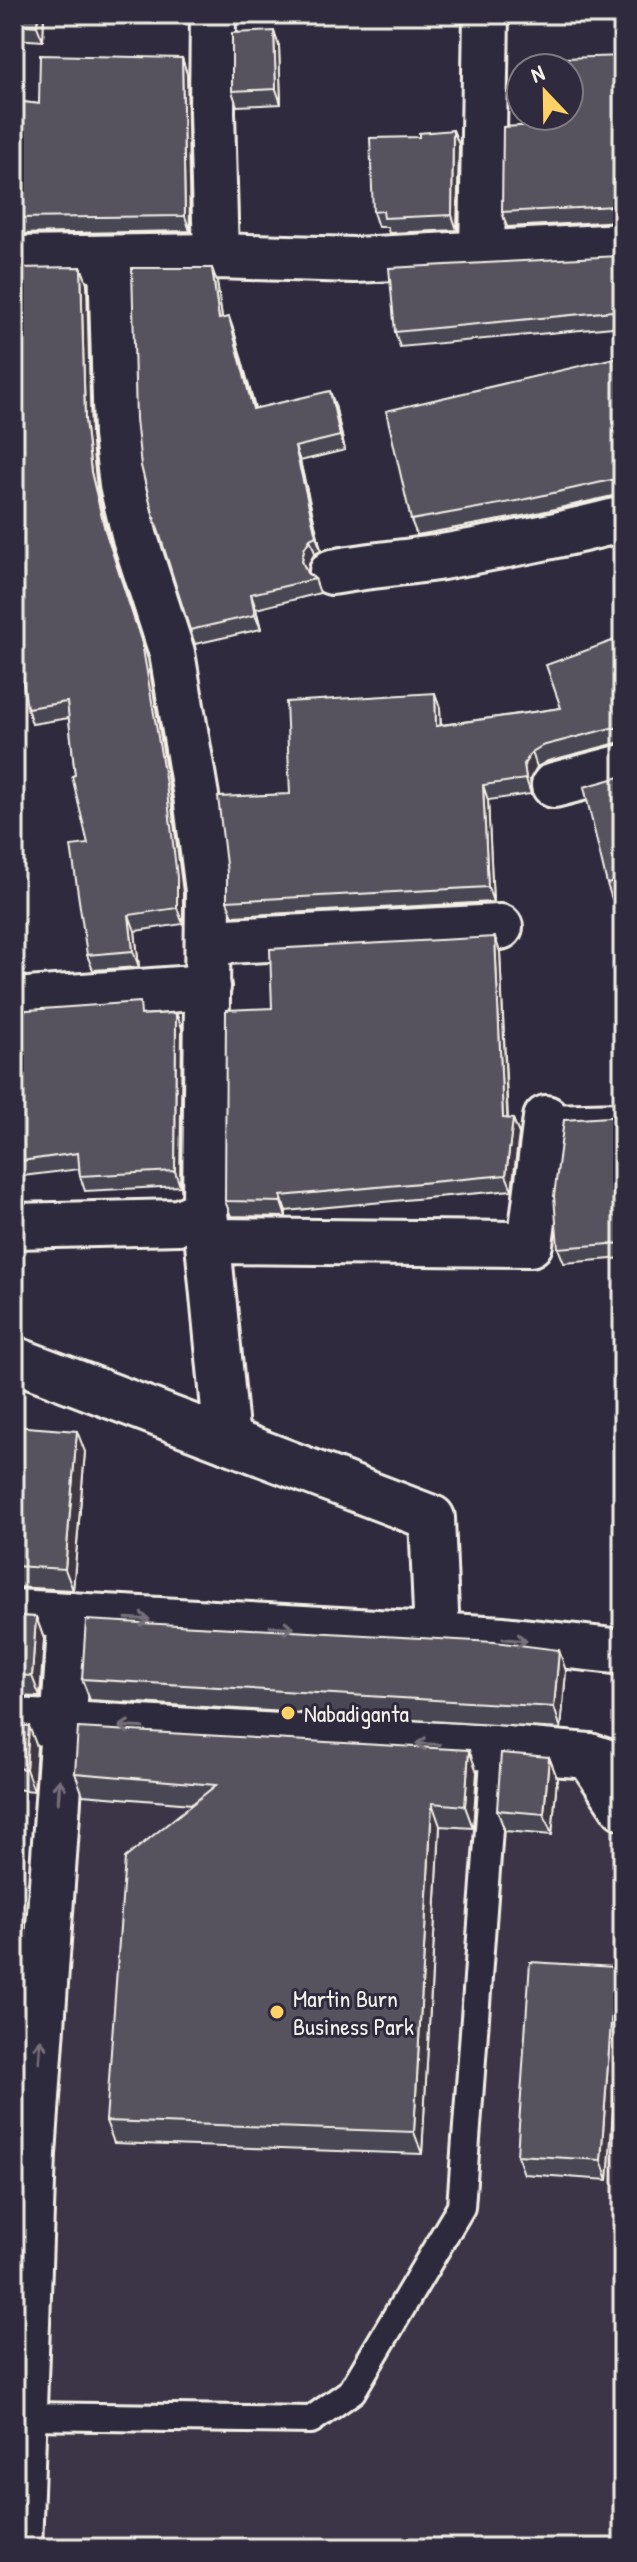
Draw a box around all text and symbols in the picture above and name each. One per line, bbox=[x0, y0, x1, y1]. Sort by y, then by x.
north arrow bbox=[505, 52, 585, 132]
text: N bbox=[526, 57, 549, 90]
one-way arrow bbox=[124, 1612, 151, 1627]
one-way arrow bbox=[268, 1620, 295, 1635]
one-way arrow bbox=[501, 1633, 528, 1648]
place label: Nabadiganta bbox=[304, 1697, 409, 1729]
marker: Nabadiganta bbox=[279, 1704, 297, 1722]
one-way arrow bbox=[118, 1720, 145, 1735]
one-way arrow bbox=[415, 1736, 442, 1751]
one-way arrow bbox=[52, 1778, 67, 1805]
place label: Martin Burn Business Park bbox=[293, 1982, 414, 2042]
marker: Martin Burn Business Park bbox=[268, 2003, 286, 2021]
one-way arrow bbox=[33, 2038, 48, 2064]

